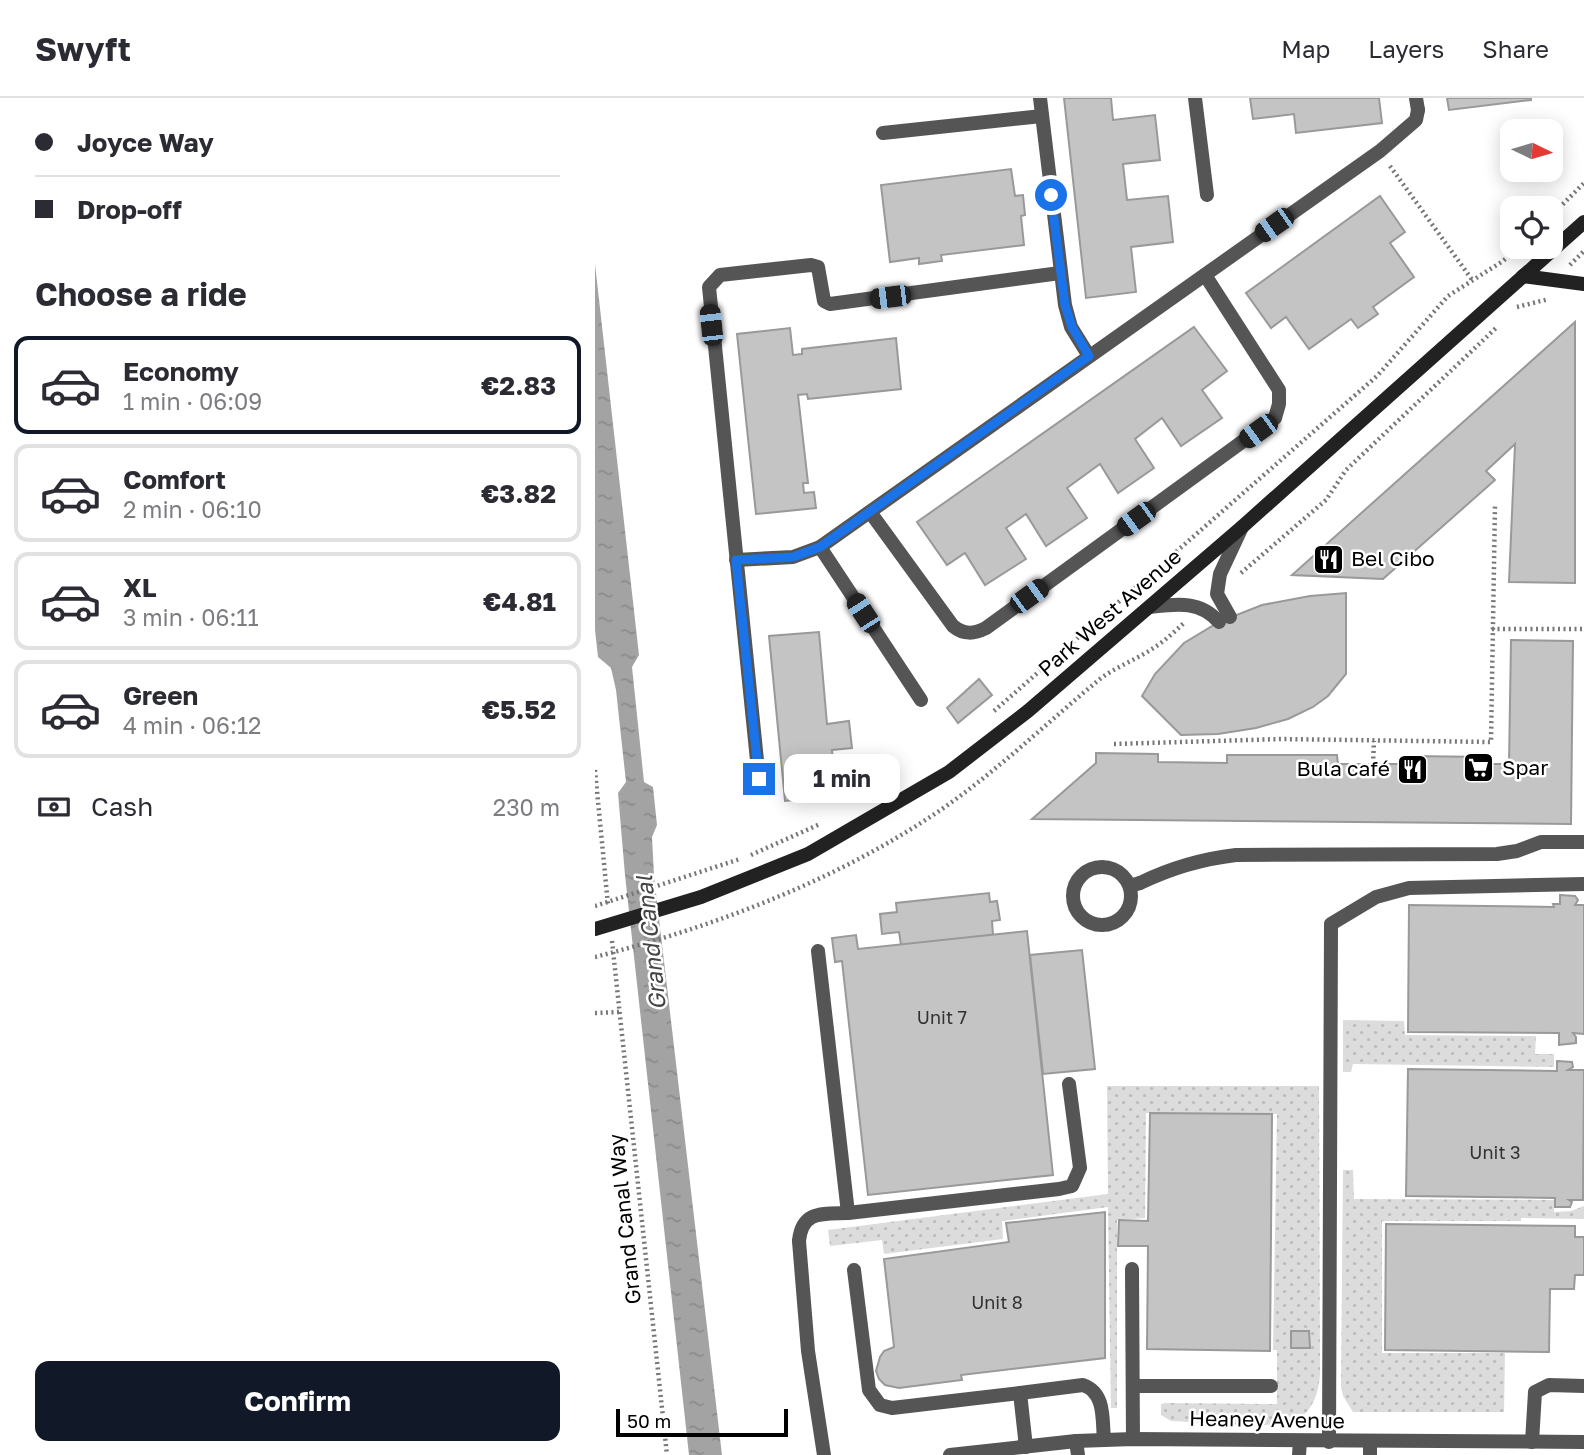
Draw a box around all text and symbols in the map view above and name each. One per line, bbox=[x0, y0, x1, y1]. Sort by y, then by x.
text: Swyft bbox=[35, 29, 131, 68]
text: Map bbox=[1281, 34, 1330, 63]
text: Layers bbox=[1368, 34, 1444, 63]
text: Share bbox=[1482, 34, 1549, 63]
north arrow bbox=[1500, 119, 1563, 182]
map controls bbox=[1500, 119, 1563, 259]
text: Joyce Way bbox=[77, 127, 214, 158]
route start bbox=[1035, 179, 1067, 211]
text: Drop-off bbox=[77, 194, 182, 225]
button: locate bbox=[1500, 196, 1563, 259]
car bbox=[1251, 204, 1298, 246]
text: Choose a ride bbox=[35, 275, 247, 313]
car bbox=[868, 284, 913, 310]
car bbox=[699, 303, 724, 347]
icon: car bbox=[39, 354, 102, 417]
text: Economy bbox=[123, 356, 239, 387]
text: €2.83 bbox=[481, 370, 556, 401]
text: 1 min · 06:09 bbox=[123, 387, 262, 415]
car bbox=[1235, 410, 1282, 452]
icon: car bbox=[39, 462, 102, 525]
text: Comfort bbox=[123, 464, 226, 495]
text: €3.82 bbox=[481, 478, 556, 509]
text: 2 min · 06:10 bbox=[123, 495, 262, 523]
car bbox=[1113, 498, 1160, 540]
restaurant icon: Bel Cibo bbox=[1311, 542, 1345, 576]
street label: Park West Avenue bbox=[1032, 543, 1186, 681]
place label: Bel Cibo bbox=[1351, 545, 1435, 571]
icon: car bbox=[39, 570, 102, 633]
text: XL bbox=[123, 572, 157, 603]
car bbox=[1006, 575, 1053, 617]
text: €4.81 bbox=[483, 586, 556, 617]
car bbox=[843, 590, 884, 636]
text: 3 min · 06:11 bbox=[123, 603, 259, 631]
icon: car bbox=[39, 678, 102, 741]
text: Green bbox=[123, 680, 198, 711]
text: €5.52 bbox=[482, 694, 556, 725]
text: 4 min · 06:12 bbox=[123, 711, 261, 739]
supermarket icon: Spar bbox=[1462, 751, 1496, 785]
restaurant icon: Bula café bbox=[1396, 752, 1430, 786]
callout: 1 min bbox=[783, 754, 899, 804]
place label: Spar bbox=[1502, 754, 1548, 780]
place label: Bula café bbox=[1296, 755, 1390, 781]
route end bbox=[743, 763, 775, 795]
text: 1 min bbox=[813, 764, 871, 792]
icon: cash bbox=[35, 788, 73, 826]
text: Cash bbox=[91, 791, 153, 822]
text: 230 m bbox=[493, 793, 560, 821]
water label: Grand Canal bbox=[629, 873, 671, 1012]
house number: Unit 7 bbox=[917, 1006, 967, 1028]
street label: Grand Canal Way bbox=[602, 1132, 646, 1306]
house number: Unit 3 bbox=[1469, 1141, 1521, 1163]
house number: Unit 8 bbox=[971, 1291, 1023, 1313]
button: Confirm bbox=[35, 1361, 560, 1441]
street label: Heaney Avenue bbox=[1189, 1405, 1345, 1433]
scale bar bbox=[616, 1406, 787, 1438]
text: 50 m bbox=[627, 1409, 671, 1432]

